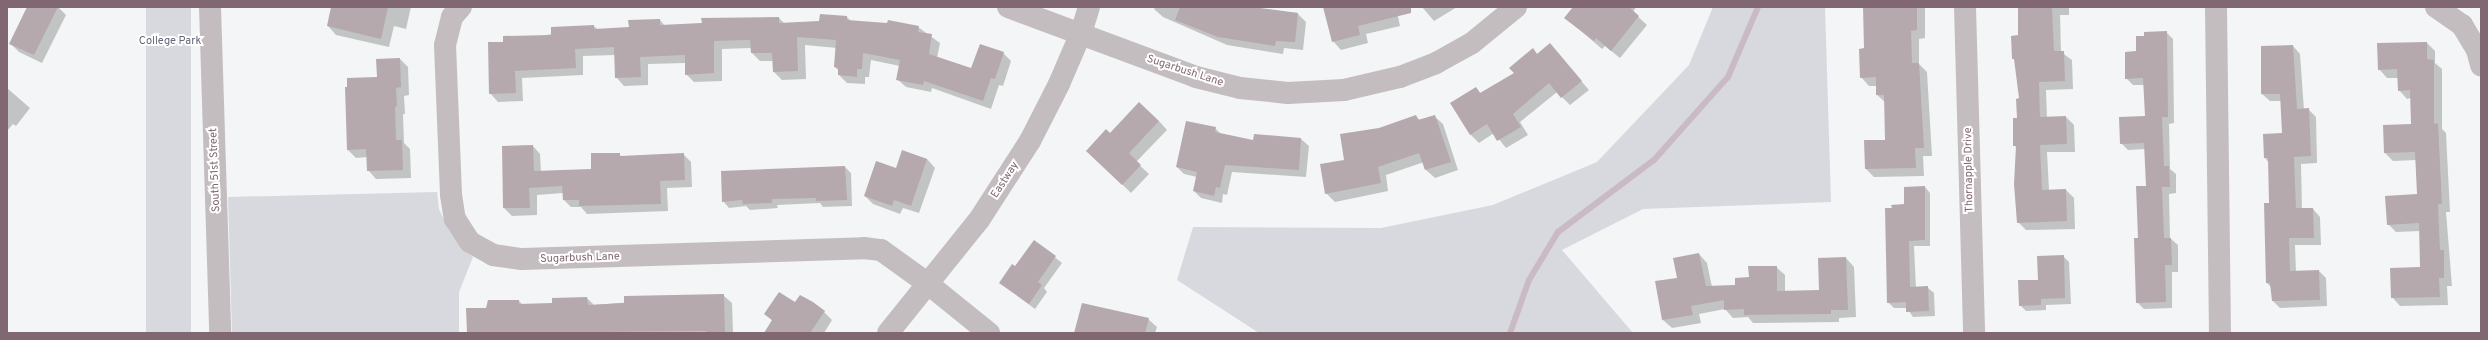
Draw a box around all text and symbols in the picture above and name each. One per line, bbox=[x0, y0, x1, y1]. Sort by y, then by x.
park label: College Park bbox=[139, 34, 201, 48]
street label: Sugarbush Lane bbox=[1145, 52, 1225, 90]
street label: Thornapple Drive bbox=[1962, 127, 1976, 213]
street label: South 51st Street bbox=[207, 128, 223, 212]
street label: Eastway bbox=[988, 159, 1022, 201]
street label: Sugarbush Lane bbox=[540, 250, 620, 266]

